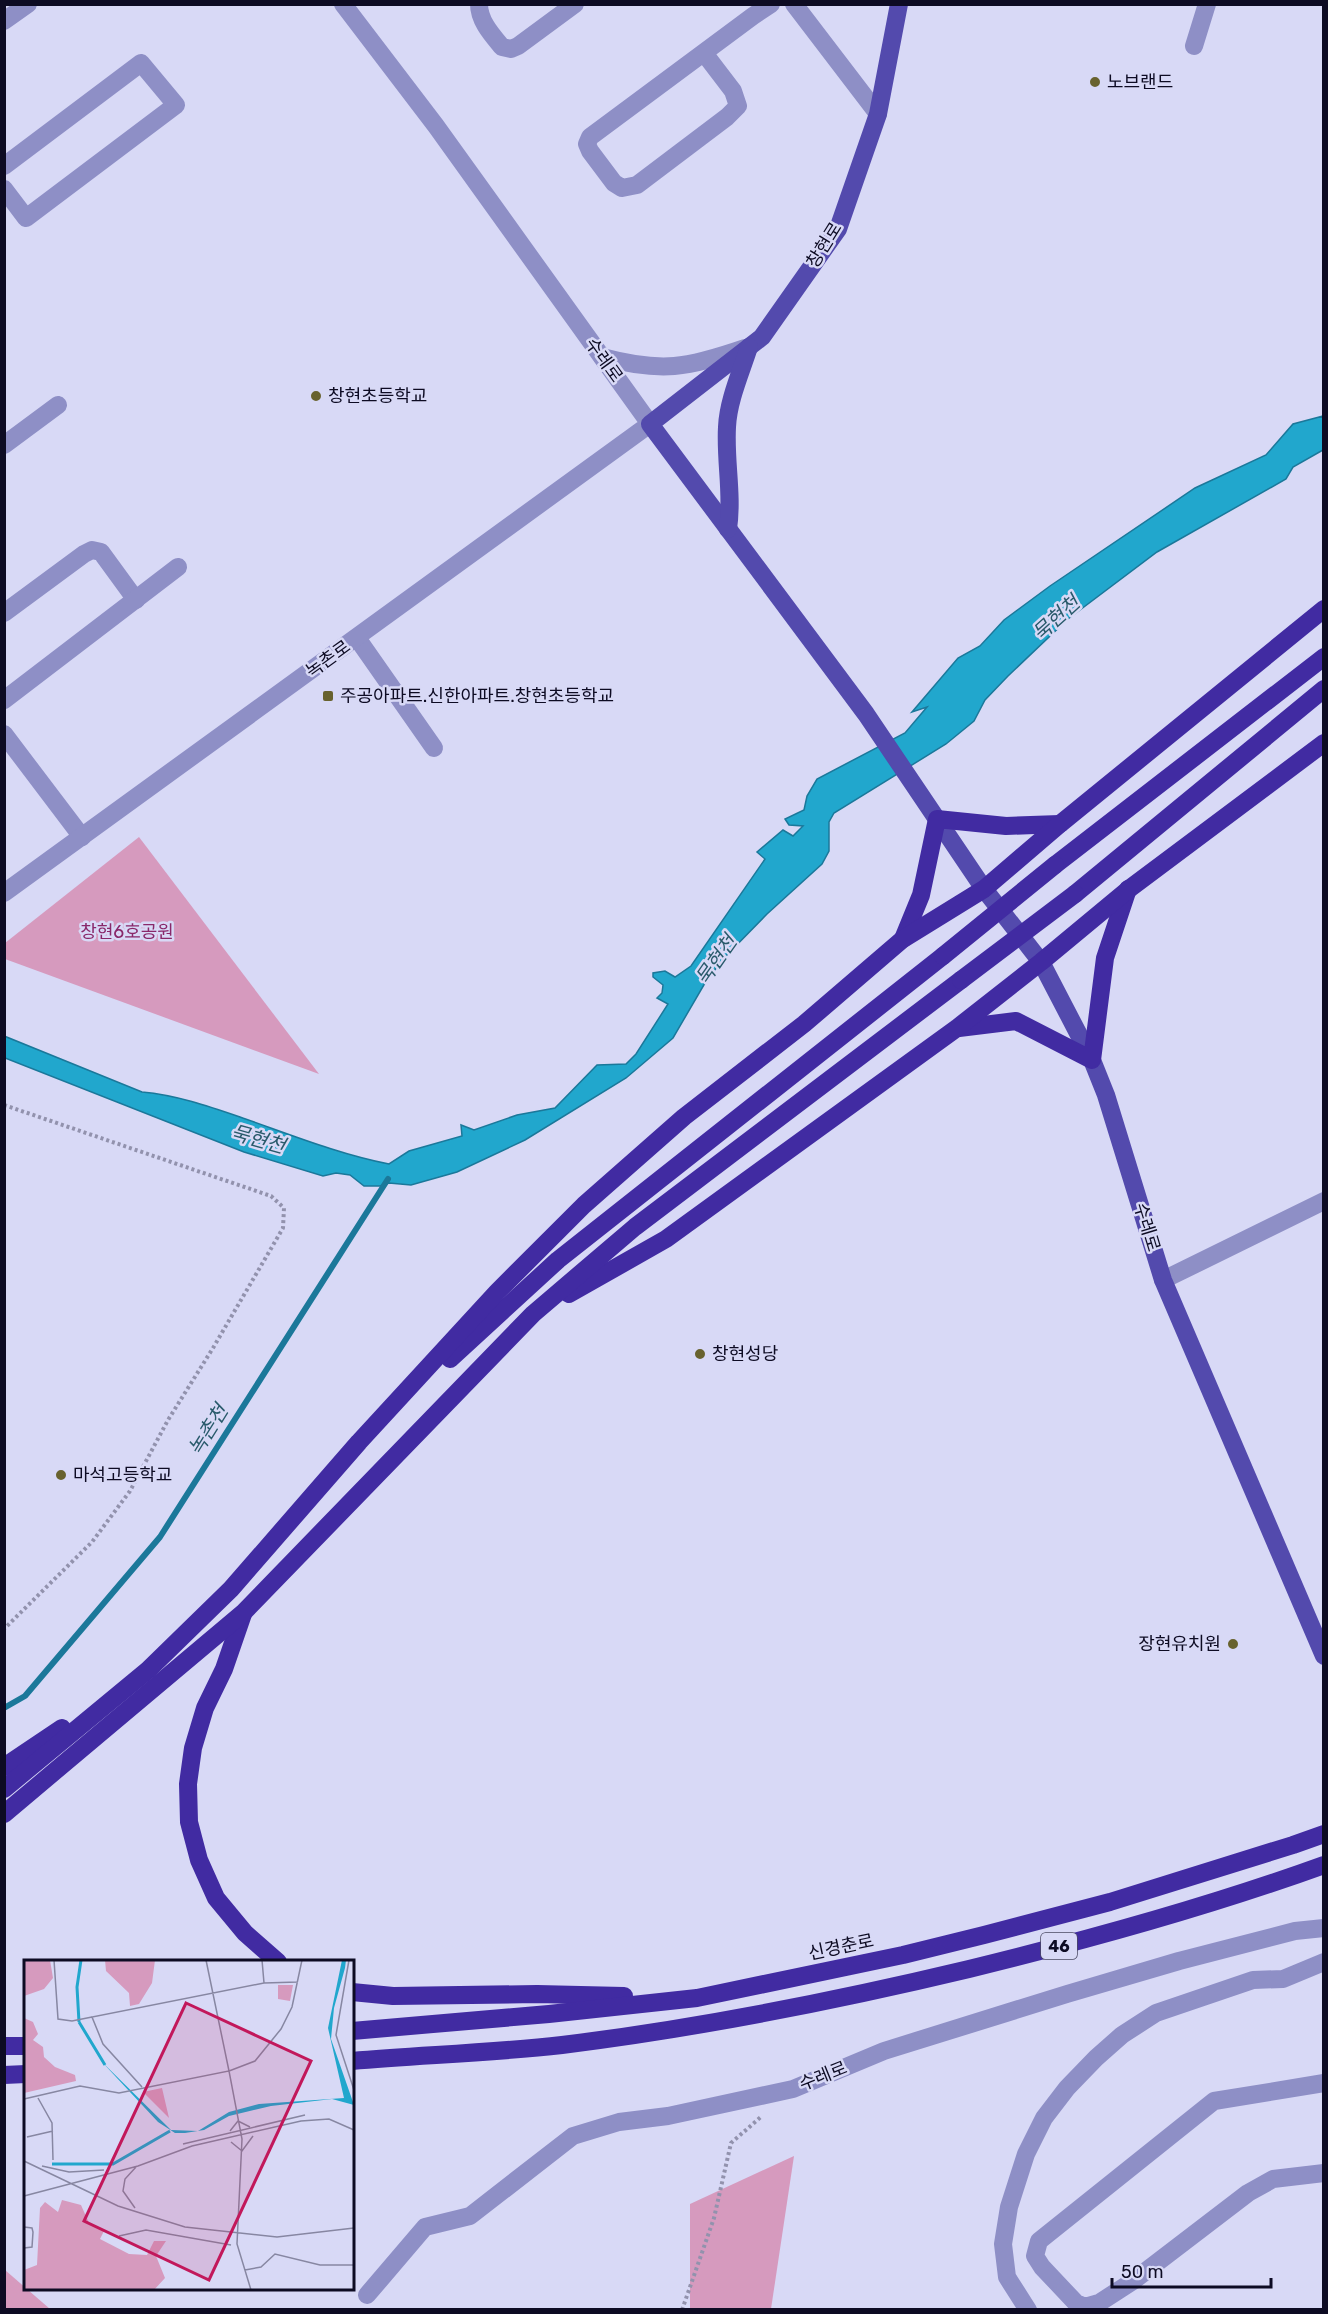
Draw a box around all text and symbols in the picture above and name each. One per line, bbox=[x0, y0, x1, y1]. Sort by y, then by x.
place label: 노브랜드 bbox=[1107, 71, 1173, 93]
marker: 노브랜드 bbox=[1088, 75, 1102, 89]
street label: 창현로 bbox=[802, 218, 846, 272]
street label: 수레로 bbox=[580, 333, 628, 387]
place label: 창현초등학교 bbox=[328, 385, 427, 407]
marker: 창현초등학교 bbox=[309, 389, 323, 403]
water label: 묵현천 bbox=[1027, 589, 1086, 645]
street label: 녹촌로 bbox=[301, 635, 355, 683]
place label: 주공아파트.신한아파트.창현초등학교 bbox=[340, 685, 614, 707]
marker: 주공아파트.신한아파트.창현초등학교 bbox=[321, 689, 335, 703]
park label: 창현6호공원 bbox=[80, 921, 174, 943]
water label: 묵현천 bbox=[690, 928, 743, 989]
water label: 묵현천 bbox=[228, 1120, 290, 1159]
street label: 수레로 bbox=[1129, 1200, 1165, 1254]
place label: 창현성당 bbox=[712, 1343, 778, 1365]
marker: 창현성당 bbox=[693, 1347, 707, 1361]
water label: 녹촌천 bbox=[183, 1398, 234, 1460]
place label: 마석고등학교 bbox=[73, 1464, 172, 1486]
marker: 마석고등학교 bbox=[54, 1468, 68, 1482]
place label: 장현유치원 bbox=[1138, 1633, 1221, 1655]
marker: 장현유치원 bbox=[1226, 1637, 1240, 1651]
street label: 신경춘로 bbox=[806, 1929, 876, 1965]
road number: 46 bbox=[1041, 1933, 1077, 1959]
inset map bbox=[24, 1960, 354, 2290]
street label: 수레로 bbox=[796, 2056, 850, 2096]
scale bar bbox=[1112, 2251, 1271, 2289]
text: 50 m bbox=[1121, 2261, 1164, 2283]

